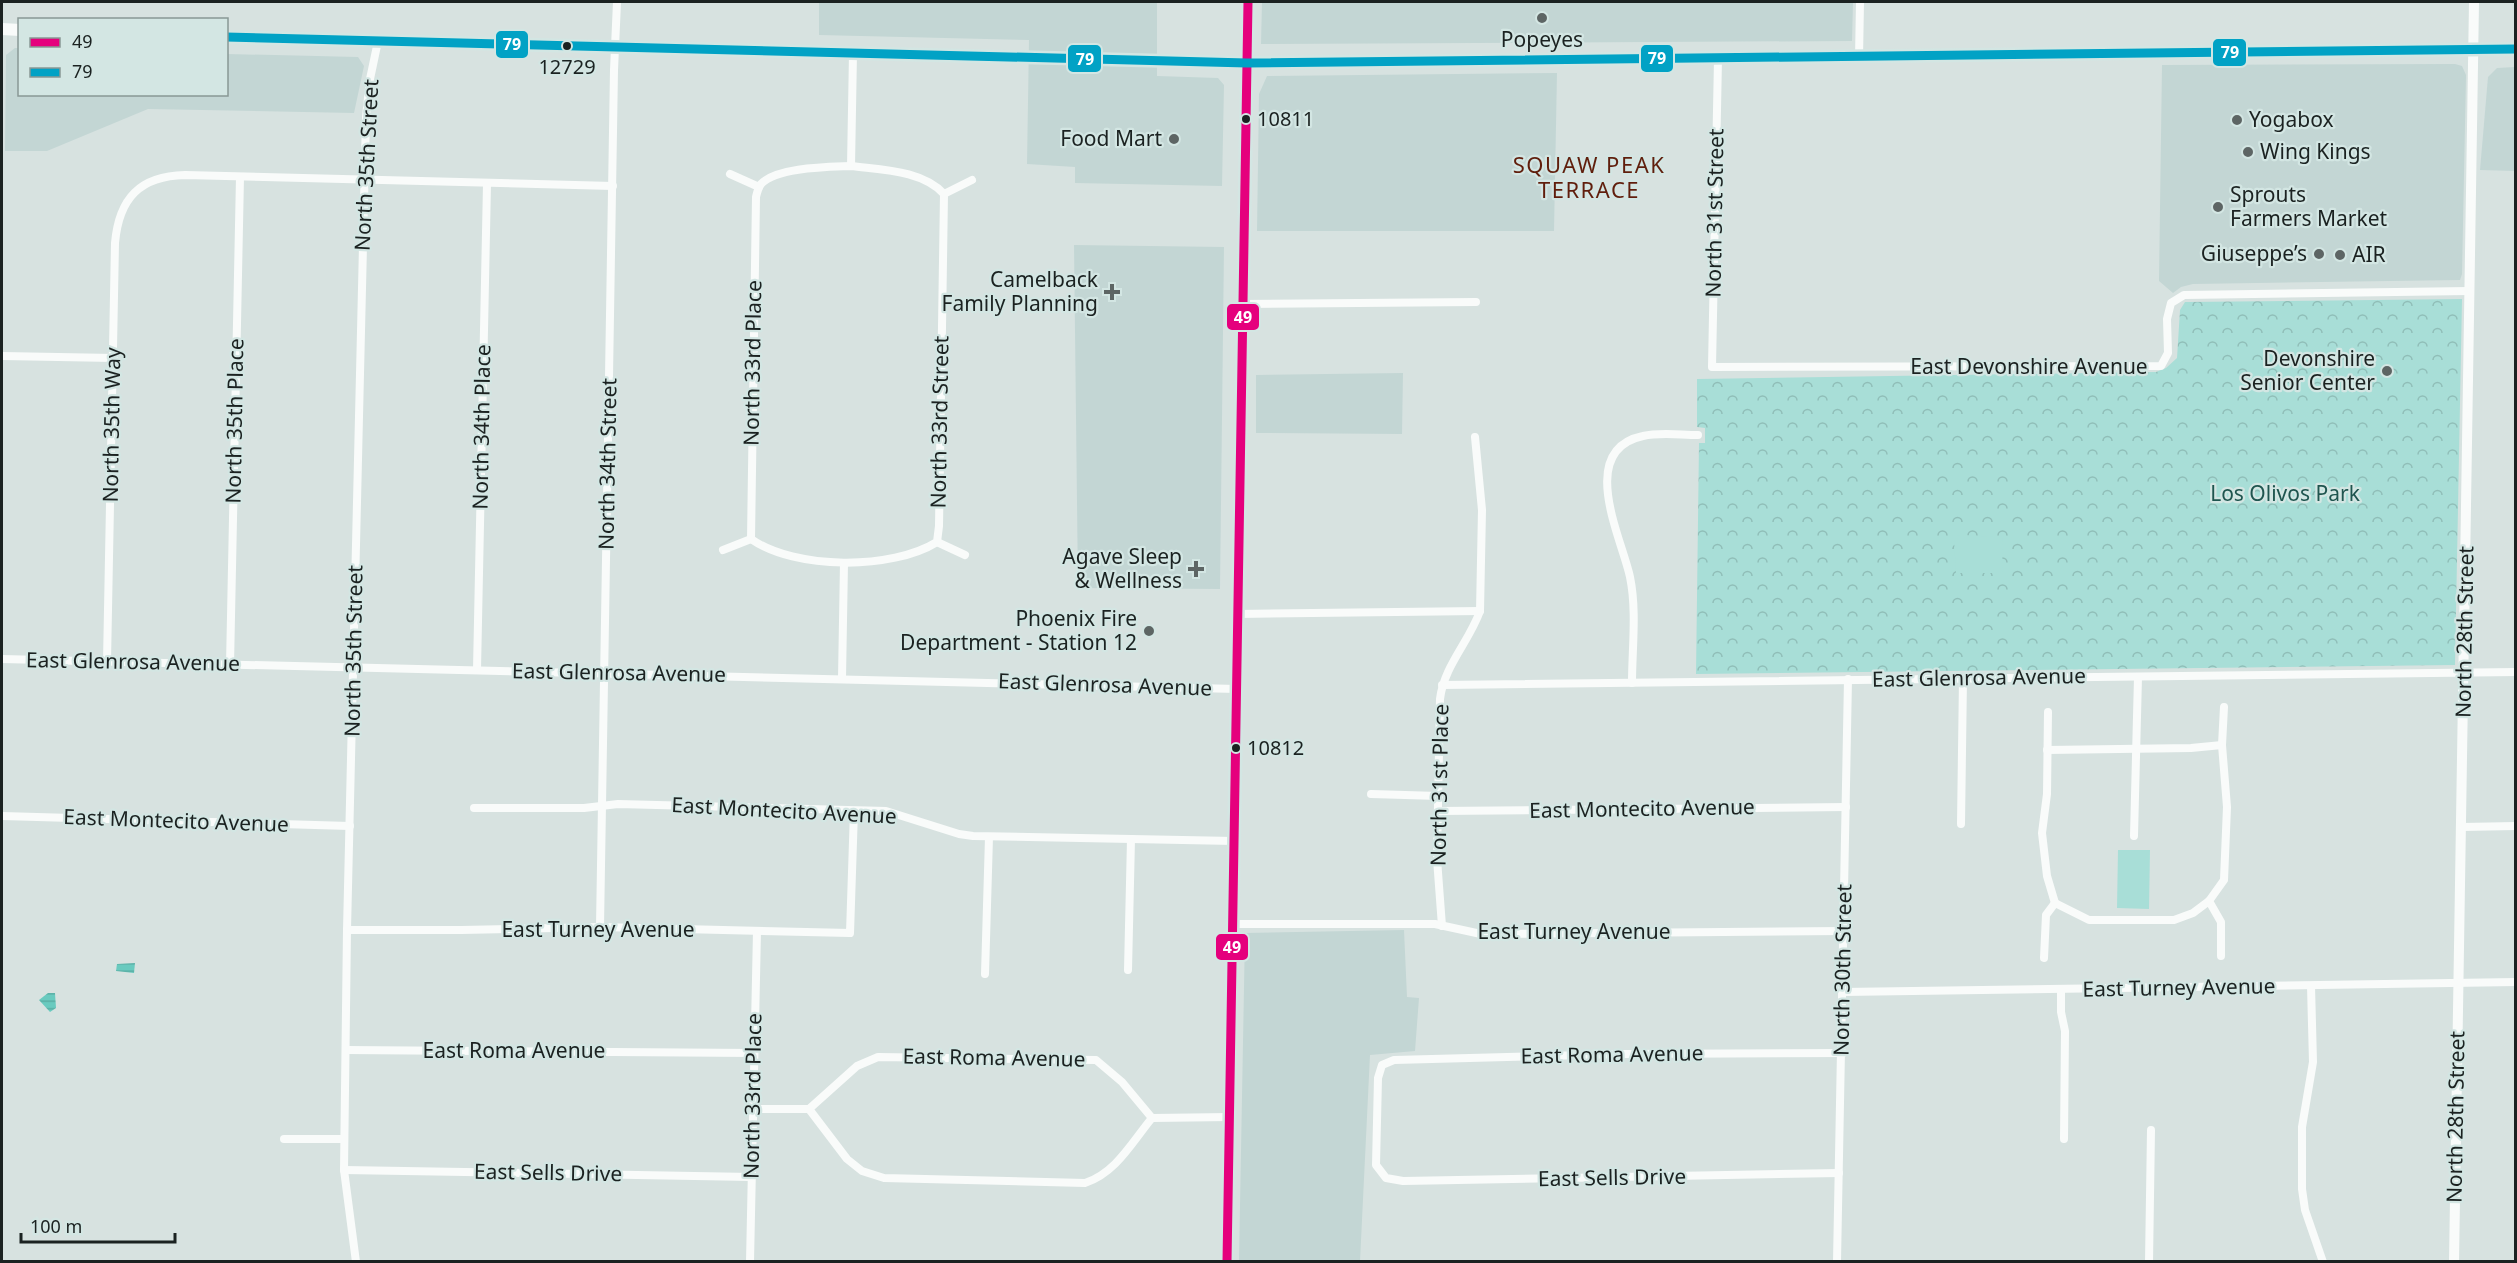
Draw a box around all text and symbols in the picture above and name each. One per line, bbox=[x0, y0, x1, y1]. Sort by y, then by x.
marker: Popeyes bbox=[1535, 11, 1549, 25]
legend bbox=[18, 18, 228, 96]
place label: Popeyes bbox=[1501, 25, 1583, 53]
text: 49 bbox=[72, 29, 93, 53]
line badge: 79 bbox=[495, 30, 529, 59]
text: 79 bbox=[503, 33, 521, 55]
line badge: 79 bbox=[2212, 38, 2247, 67]
marker: 12729 bbox=[561, 40, 573, 52]
text: 79 bbox=[2221, 41, 2239, 63]
line badge: 79 bbox=[1067, 44, 1102, 73]
line badge: 79 bbox=[1640, 44, 1674, 73]
text: 79 bbox=[1648, 47, 1666, 69]
text: 79 bbox=[1076, 48, 1094, 70]
place label: 12729 bbox=[538, 53, 596, 80]
text: 79 bbox=[72, 59, 93, 83]
street label: North 35th Street bbox=[348, 78, 385, 252]
place label: 10811 bbox=[1257, 105, 1314, 132]
place label: Yogabox bbox=[2249, 105, 2334, 133]
marker: 10811 bbox=[1240, 113, 1252, 125]
marker: Yogabox bbox=[2230, 113, 2244, 127]
place label: Food Mart bbox=[1060, 124, 1162, 152]
street label: North 31st Street bbox=[1699, 128, 1729, 298]
marker: Food Mart bbox=[1167, 132, 1181, 146]
place label: Wing Kings bbox=[2260, 137, 2371, 165]
marker: Wing Kings bbox=[2241, 145, 2255, 159]
district label: SQUAW PEAK TERRACE bbox=[1513, 149, 1665, 204]
place label: Sprouts Farmers Market bbox=[2230, 180, 2388, 232]
marker: Sprouts Farmers Market bbox=[2211, 200, 2225, 214]
place label: Giuseppe’s bbox=[2201, 239, 2307, 267]
place label: AIR bbox=[2352, 240, 2386, 268]
marker: Giuseppe’s bbox=[2312, 247, 2326, 261]
marker: AIR bbox=[2333, 248, 2347, 262]
place label: Camelback Family Planning bbox=[942, 265, 1099, 317]
street label: North 33rd Place bbox=[737, 280, 767, 446]
marker: Camelback Family Planning bbox=[1103, 283, 1121, 301]
line badge: 49 bbox=[1226, 303, 1260, 331]
text: 49 bbox=[1234, 306, 1252, 328]
street label: North 33rd Street bbox=[923, 335, 955, 509]
street label: North 35th Place bbox=[219, 338, 249, 504]
street label: North 34th Place bbox=[466, 344, 496, 510]
place label: Devonshire Senior Center bbox=[2240, 344, 2375, 396]
street label: North 35th Way bbox=[96, 347, 126, 503]
street label: East Devonshire Avenue bbox=[1910, 352, 2148, 380]
marker: Devonshire Senior Center bbox=[2380, 364, 2394, 378]
street label: North 34th Street bbox=[592, 377, 623, 550]
park label: Los Olivos Park bbox=[2210, 479, 2361, 507]
place label: Agave Sleep & Wellness bbox=[1062, 542, 1182, 594]
street label: North 28th Street bbox=[2449, 545, 2480, 718]
marker: Agave Sleep & Wellness bbox=[1187, 560, 1205, 578]
street label: North 35th Street bbox=[338, 564, 369, 737]
place label: Phoenix Fire Department - Station 12 bbox=[900, 604, 1137, 656]
marker: Phoenix Fire Department - Station 12 bbox=[1142, 624, 1156, 638]
street label: East Glenrosa Avenue bbox=[26, 645, 240, 677]
street label: East Glenrosa Avenue bbox=[512, 656, 726, 688]
street label: East Glenrosa Avenue bbox=[1872, 661, 2086, 693]
street label: East Glenrosa Avenue bbox=[998, 666, 1212, 702]
street label: North 31st Place bbox=[1424, 704, 1454, 866]
place label: 10812 bbox=[1247, 734, 1304, 761]
marker: 10812 bbox=[1230, 742, 1242, 754]
street label: East Montecito Avenue bbox=[671, 790, 897, 830]
street label: East Montecito Avenue bbox=[1529, 792, 1755, 824]
street label: East Montecito Avenue bbox=[63, 802, 289, 838]
street label: North 30th Street bbox=[1827, 883, 1858, 1056]
street label: East Turney Avenue bbox=[501, 915, 695, 943]
street label: East Turney Avenue bbox=[1477, 917, 1671, 945]
line badge: 49 bbox=[1215, 933, 1249, 961]
text: 49 bbox=[1223, 936, 1241, 958]
street label: East Turney Avenue bbox=[2082, 971, 2276, 1003]
street label: North 33rd Place bbox=[737, 1013, 767, 1179]
street label: North 28th Street bbox=[2440, 1030, 2471, 1203]
street label: East Roma Avenue bbox=[423, 1036, 605, 1064]
street label: East Roma Avenue bbox=[1520, 1038, 1704, 1070]
street label: East Roma Avenue bbox=[902, 1041, 1086, 1073]
street label: East Sells Drive bbox=[474, 1157, 622, 1187]
street label: East Sells Drive bbox=[1538, 1162, 1686, 1192]
scale bar bbox=[21, 1206, 176, 1244]
text: 100 m bbox=[30, 1214, 82, 1238]

